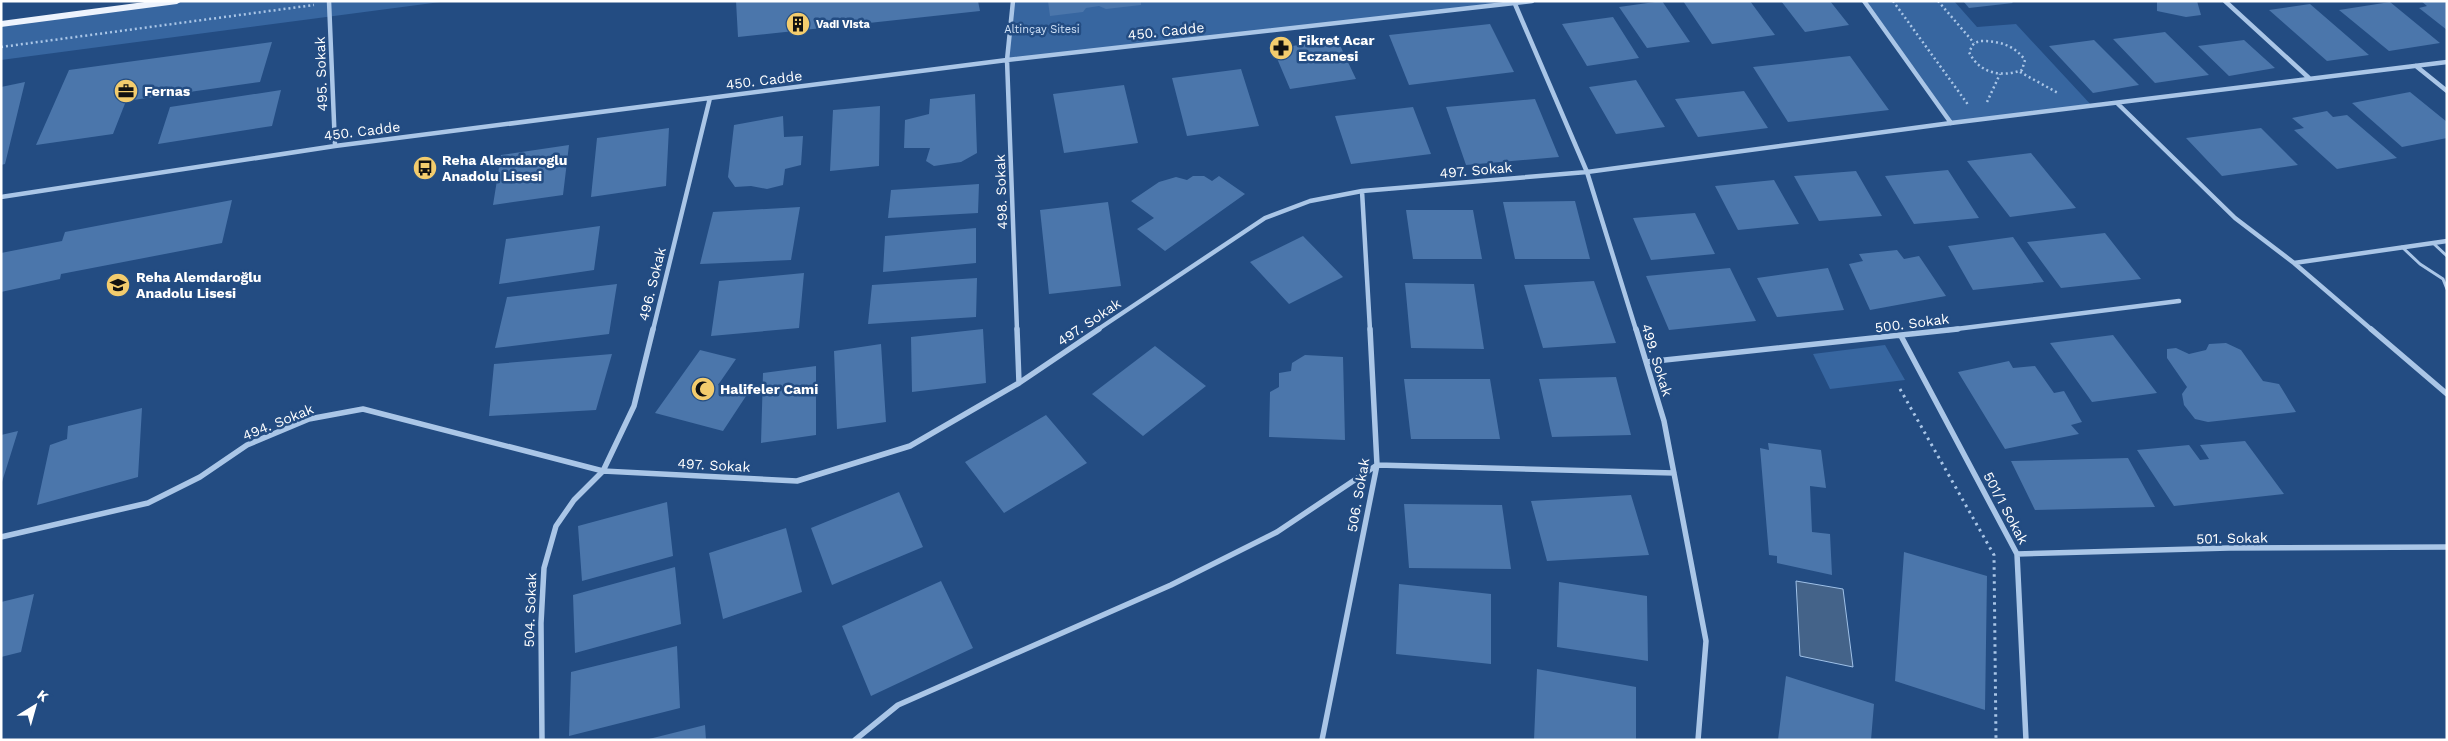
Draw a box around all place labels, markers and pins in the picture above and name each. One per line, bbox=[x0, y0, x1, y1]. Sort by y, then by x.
building icon: Vadi Vista bbox=[785, 11, 811, 37]
place label: Vadi Vista bbox=[816, 18, 871, 31]
place label: Fikret Acar Eczanesi bbox=[1298, 32, 1374, 64]
pharmacy icon: Fikret Acar Eczanesi bbox=[1268, 35, 1294, 61]
office icon: Fernas bbox=[113, 78, 139, 104]
place label: Fernas bbox=[144, 83, 191, 99]
place label: Reha Alemdaroglu Anadolu Lisesi bbox=[442, 152, 568, 184]
bus stop icon: Reha Alemdaroglu Anadolu Lisesi bbox=[412, 155, 438, 181]
place label: Reha Alemdaroğlu Anadolu Lisesi bbox=[136, 269, 262, 301]
school or university icon: Reha Alemdaroğlu Anadolu Lisesi bbox=[105, 272, 131, 298]
mosque icon: Halifeler Cami bbox=[690, 376, 716, 402]
place label: Halifeler Cami bbox=[720, 381, 818, 397]

